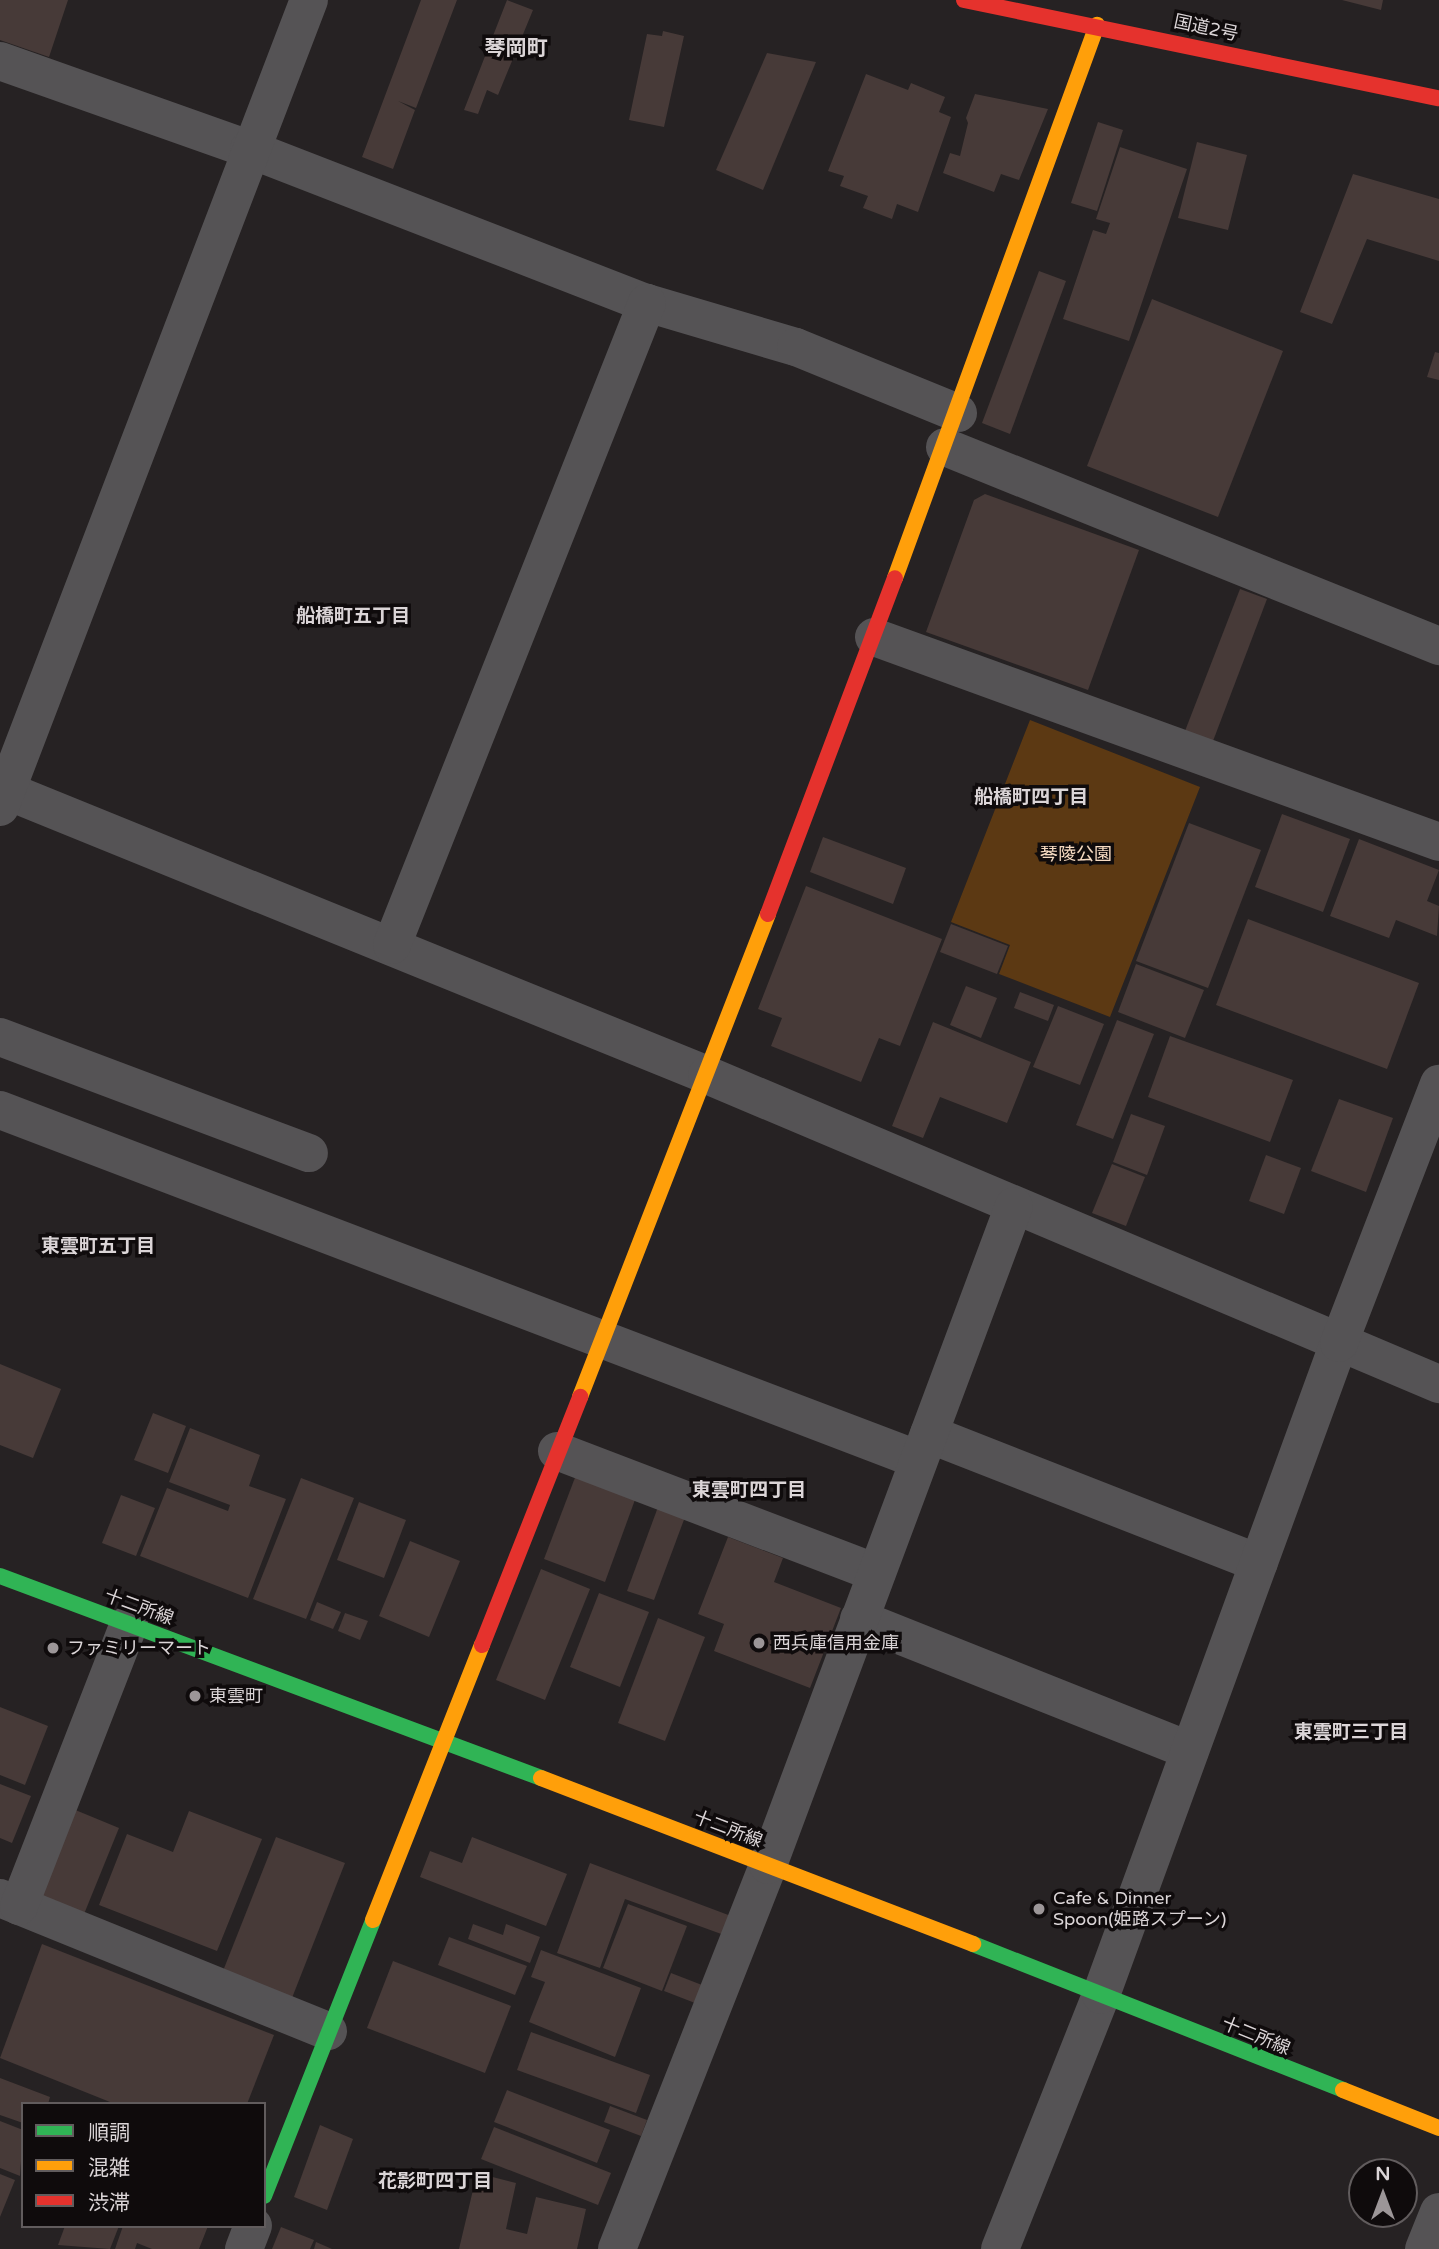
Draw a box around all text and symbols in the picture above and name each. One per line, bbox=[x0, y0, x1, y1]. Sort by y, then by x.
street label: 国道2号 bbox=[1172, 11, 1240, 45]
district label: 琴岡町 bbox=[485, 36, 547, 62]
district label: 船橋町五丁目 bbox=[296, 606, 410, 628]
district label: 船橋町四丁目 bbox=[974, 787, 1088, 809]
park label: 琴陵公園 bbox=[1040, 843, 1112, 865]
district label: 東雲町五丁目 bbox=[41, 1236, 155, 1258]
district label: 東雲町四丁目 bbox=[692, 1480, 806, 1502]
street label: 十二所線 bbox=[101, 1585, 177, 1629]
place label: 西兵庫信用金庫 bbox=[773, 1632, 899, 1654]
marker: 西兵庫信用金庫 bbox=[751, 1635, 767, 1651]
place label: ファミリーマート bbox=[67, 1637, 211, 1659]
marker: ファミリーマート bbox=[45, 1640, 61, 1656]
place label: 東雲町 bbox=[209, 1685, 263, 1707]
marker: 東雲町 bbox=[187, 1688, 203, 1704]
district label: 東雲町三丁目 bbox=[1294, 1722, 1408, 1744]
street label: 十二所線 bbox=[691, 1806, 765, 1852]
place label: Cafe & Dinner Spoon(姫路スプーン) bbox=[1053, 1888, 1227, 1930]
marker: Cafe & Dinner Spoon(姫路スプーン) bbox=[1031, 1901, 1047, 1917]
street label: 十二所線 bbox=[1219, 2013, 1293, 2059]
legend bbox=[21, 2102, 266, 2228]
text: 順調 bbox=[88, 2121, 130, 2146]
text: 混雑 bbox=[88, 2156, 130, 2181]
north arrow bbox=[1348, 2158, 1418, 2228]
text: N bbox=[1375, 2163, 1391, 2185]
district label: 花影町四丁目 bbox=[378, 2171, 492, 2193]
text: 渋滞 bbox=[88, 2191, 130, 2216]

